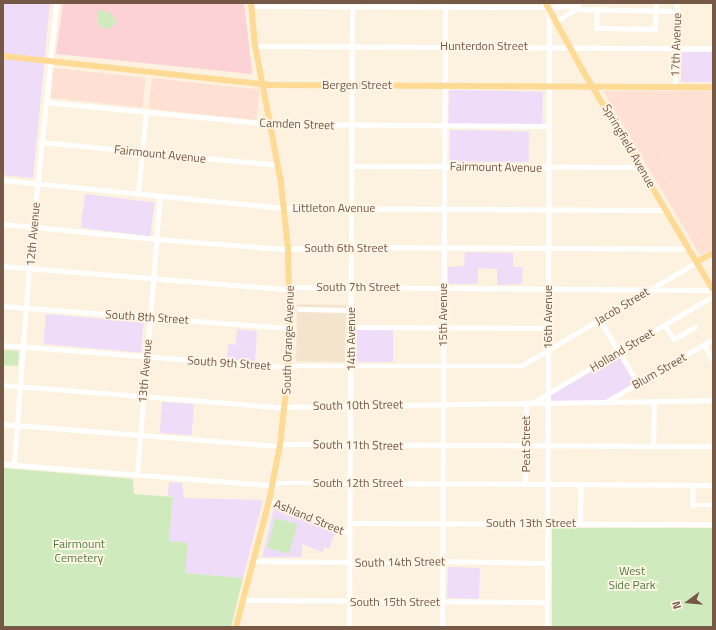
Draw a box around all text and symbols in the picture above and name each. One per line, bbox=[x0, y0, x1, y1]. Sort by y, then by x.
street label: 17th Avenue bbox=[668, 13, 684, 77]
street label: Hunterdon Street bbox=[440, 39, 528, 53]
street label: Bergen Street bbox=[322, 78, 392, 92]
street label: Springfield Avenue bbox=[599, 102, 659, 190]
street label: Camden Street bbox=[259, 115, 335, 133]
street label: Fairmount Avenue bbox=[113, 142, 207, 166]
street label: Fairmount Avenue bbox=[450, 159, 542, 175]
street label: 12th Avenue bbox=[23, 201, 43, 267]
street label: Littleton Avenue bbox=[293, 201, 375, 215]
street label: South 6th Street bbox=[304, 241, 388, 255]
street label: South 7th Street bbox=[316, 280, 400, 294]
street label: 15th Avenue bbox=[436, 283, 450, 347]
street label: Jacob Street bbox=[592, 284, 652, 328]
street label: South Orange Avenue bbox=[279, 285, 297, 395]
street label: 16th Avenue bbox=[541, 285, 555, 349]
street label: South 8th Street bbox=[105, 307, 189, 327]
street label: 14th Avenue bbox=[344, 307, 358, 371]
street label: Holland Street bbox=[587, 325, 657, 375]
street label: 13th Avenue bbox=[135, 338, 155, 404]
street label: Blum Street bbox=[629, 350, 689, 392]
street label: South 9th Street bbox=[187, 353, 271, 373]
street label: South 10th Street bbox=[313, 397, 403, 413]
street label: Peat Street bbox=[519, 416, 533, 472]
street label: South 11th Street bbox=[313, 437, 403, 453]
street label: South 12th Street bbox=[313, 476, 403, 490]
street label: Ashland Street bbox=[272, 496, 346, 538]
street label: South 13th Street bbox=[486, 516, 576, 530]
park label: Fairmount Cemetery bbox=[53, 537, 105, 565]
street label: South 14th Street bbox=[355, 554, 445, 570]
park label: West Side Park bbox=[608, 564, 656, 592]
north arrow bbox=[668, 582, 708, 622]
street label: South 15th Street bbox=[350, 595, 440, 609]
text: N bbox=[668, 599, 685, 611]

